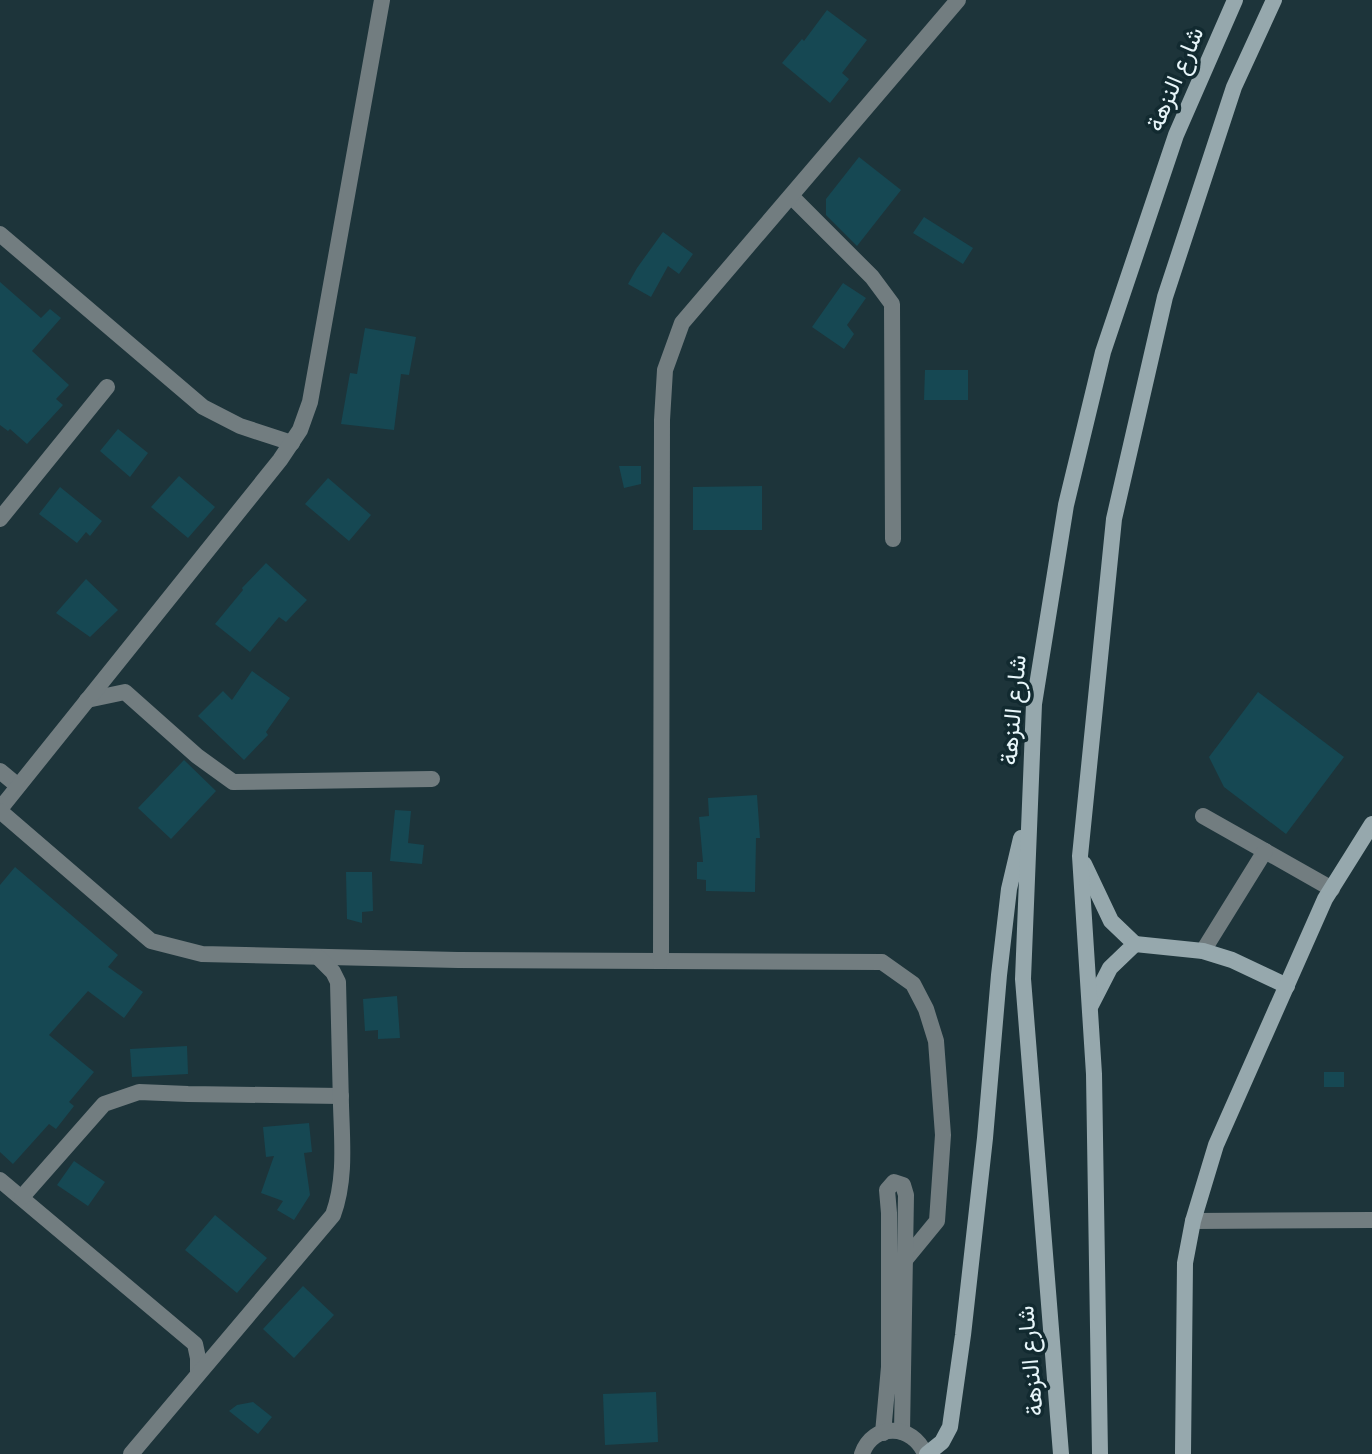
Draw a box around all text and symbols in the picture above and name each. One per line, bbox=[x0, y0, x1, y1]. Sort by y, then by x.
street label: شارع النزهة bbox=[1140, 22, 1211, 136]
street label: شارع النزهة bbox=[993, 654, 1034, 767]
street label: شارع النزهة bbox=[1010, 1304, 1051, 1417]

